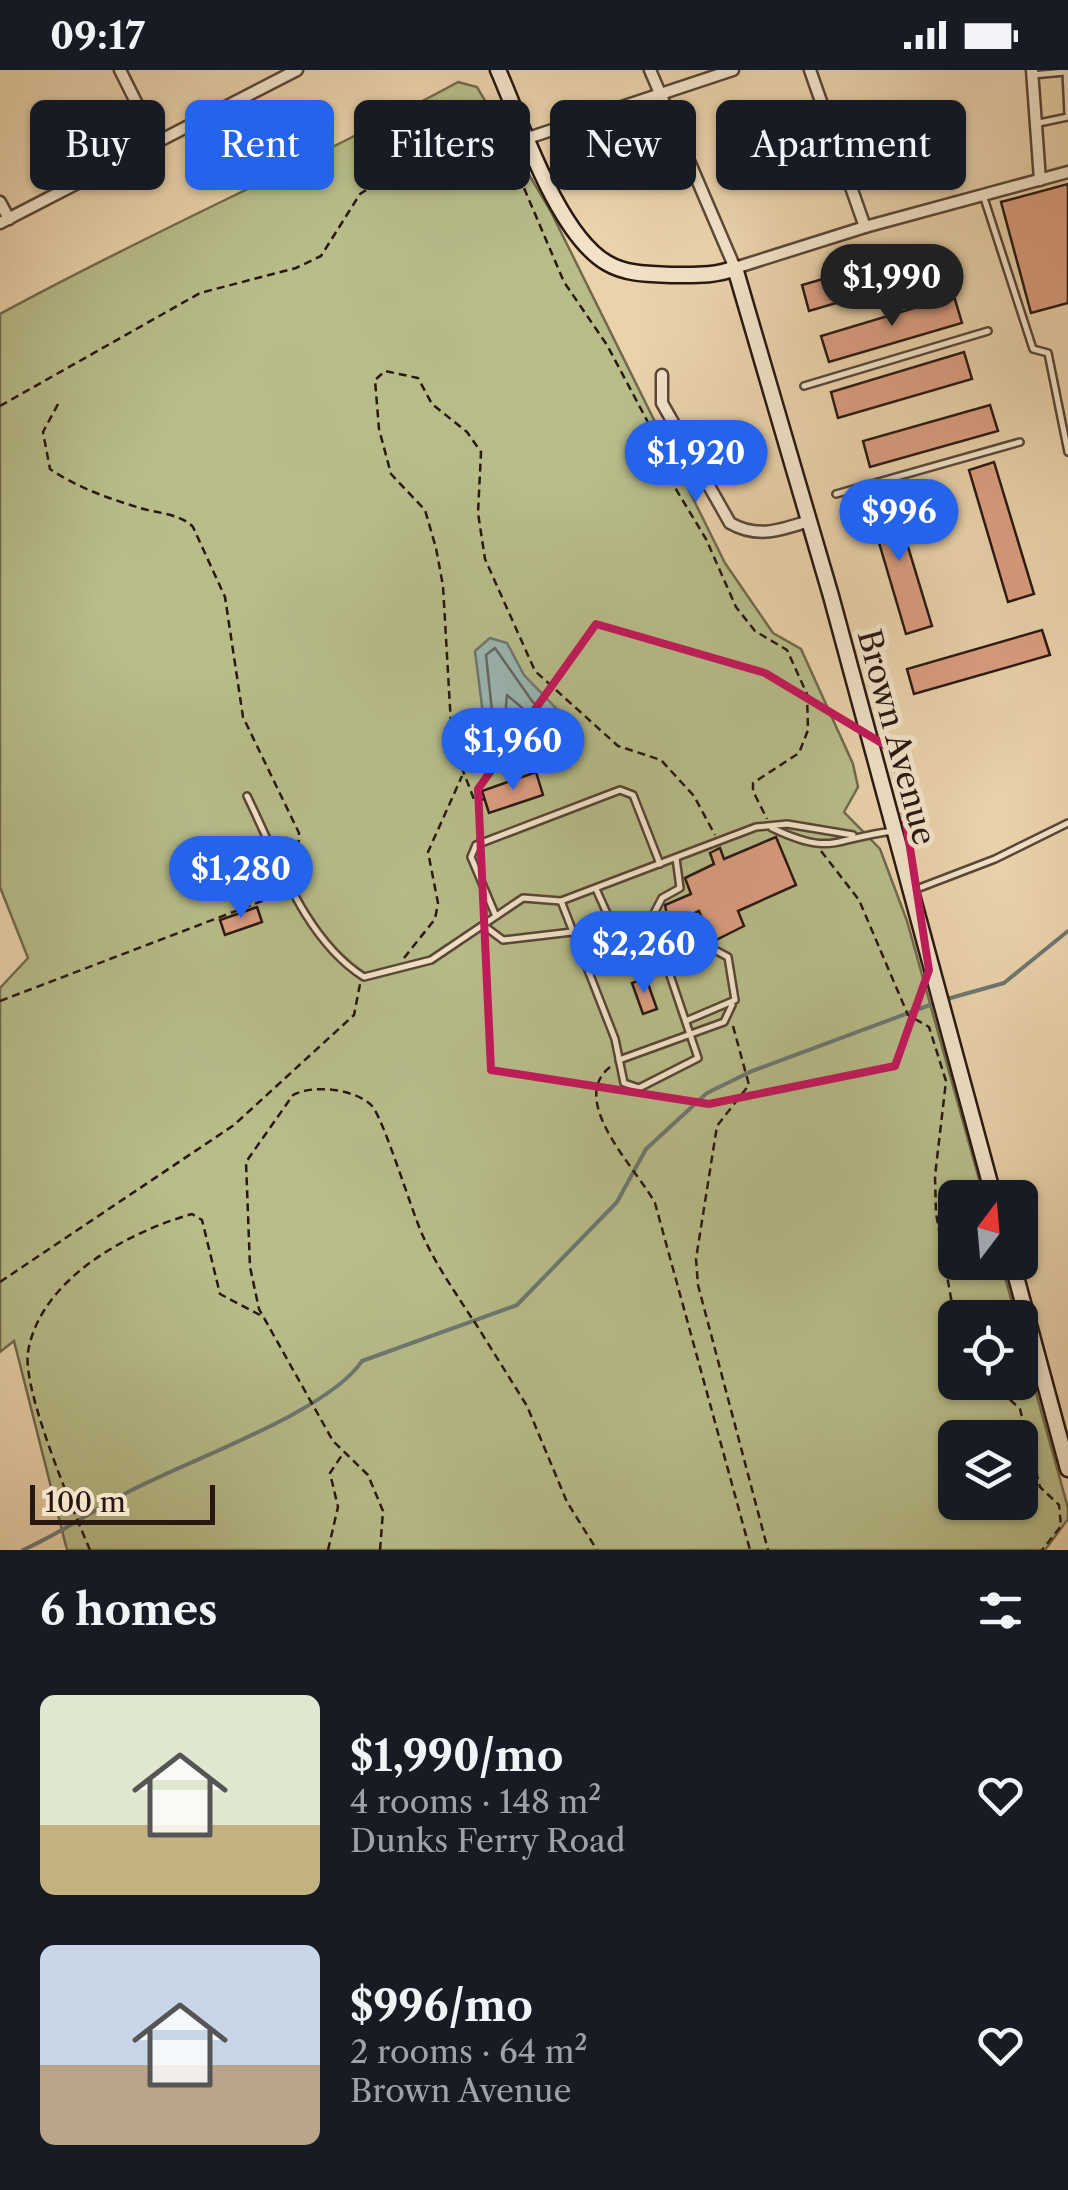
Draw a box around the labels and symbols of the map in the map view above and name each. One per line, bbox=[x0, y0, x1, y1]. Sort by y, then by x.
pin: $1,990 bbox=[811, 244, 973, 329]
pin: $1,920 bbox=[615, 420, 777, 505]
pin: $996 bbox=[840, 479, 958, 564]
street label: Brown Avenue bbox=[849, 625, 945, 849]
pin: $1,960 bbox=[432, 708, 594, 793]
pin: $1,280 bbox=[160, 836, 322, 921]
pin: $2,260 bbox=[563, 911, 725, 996]
north arrow bbox=[938, 1180, 1038, 1280]
scale bar bbox=[30, 1480, 215, 1524]

